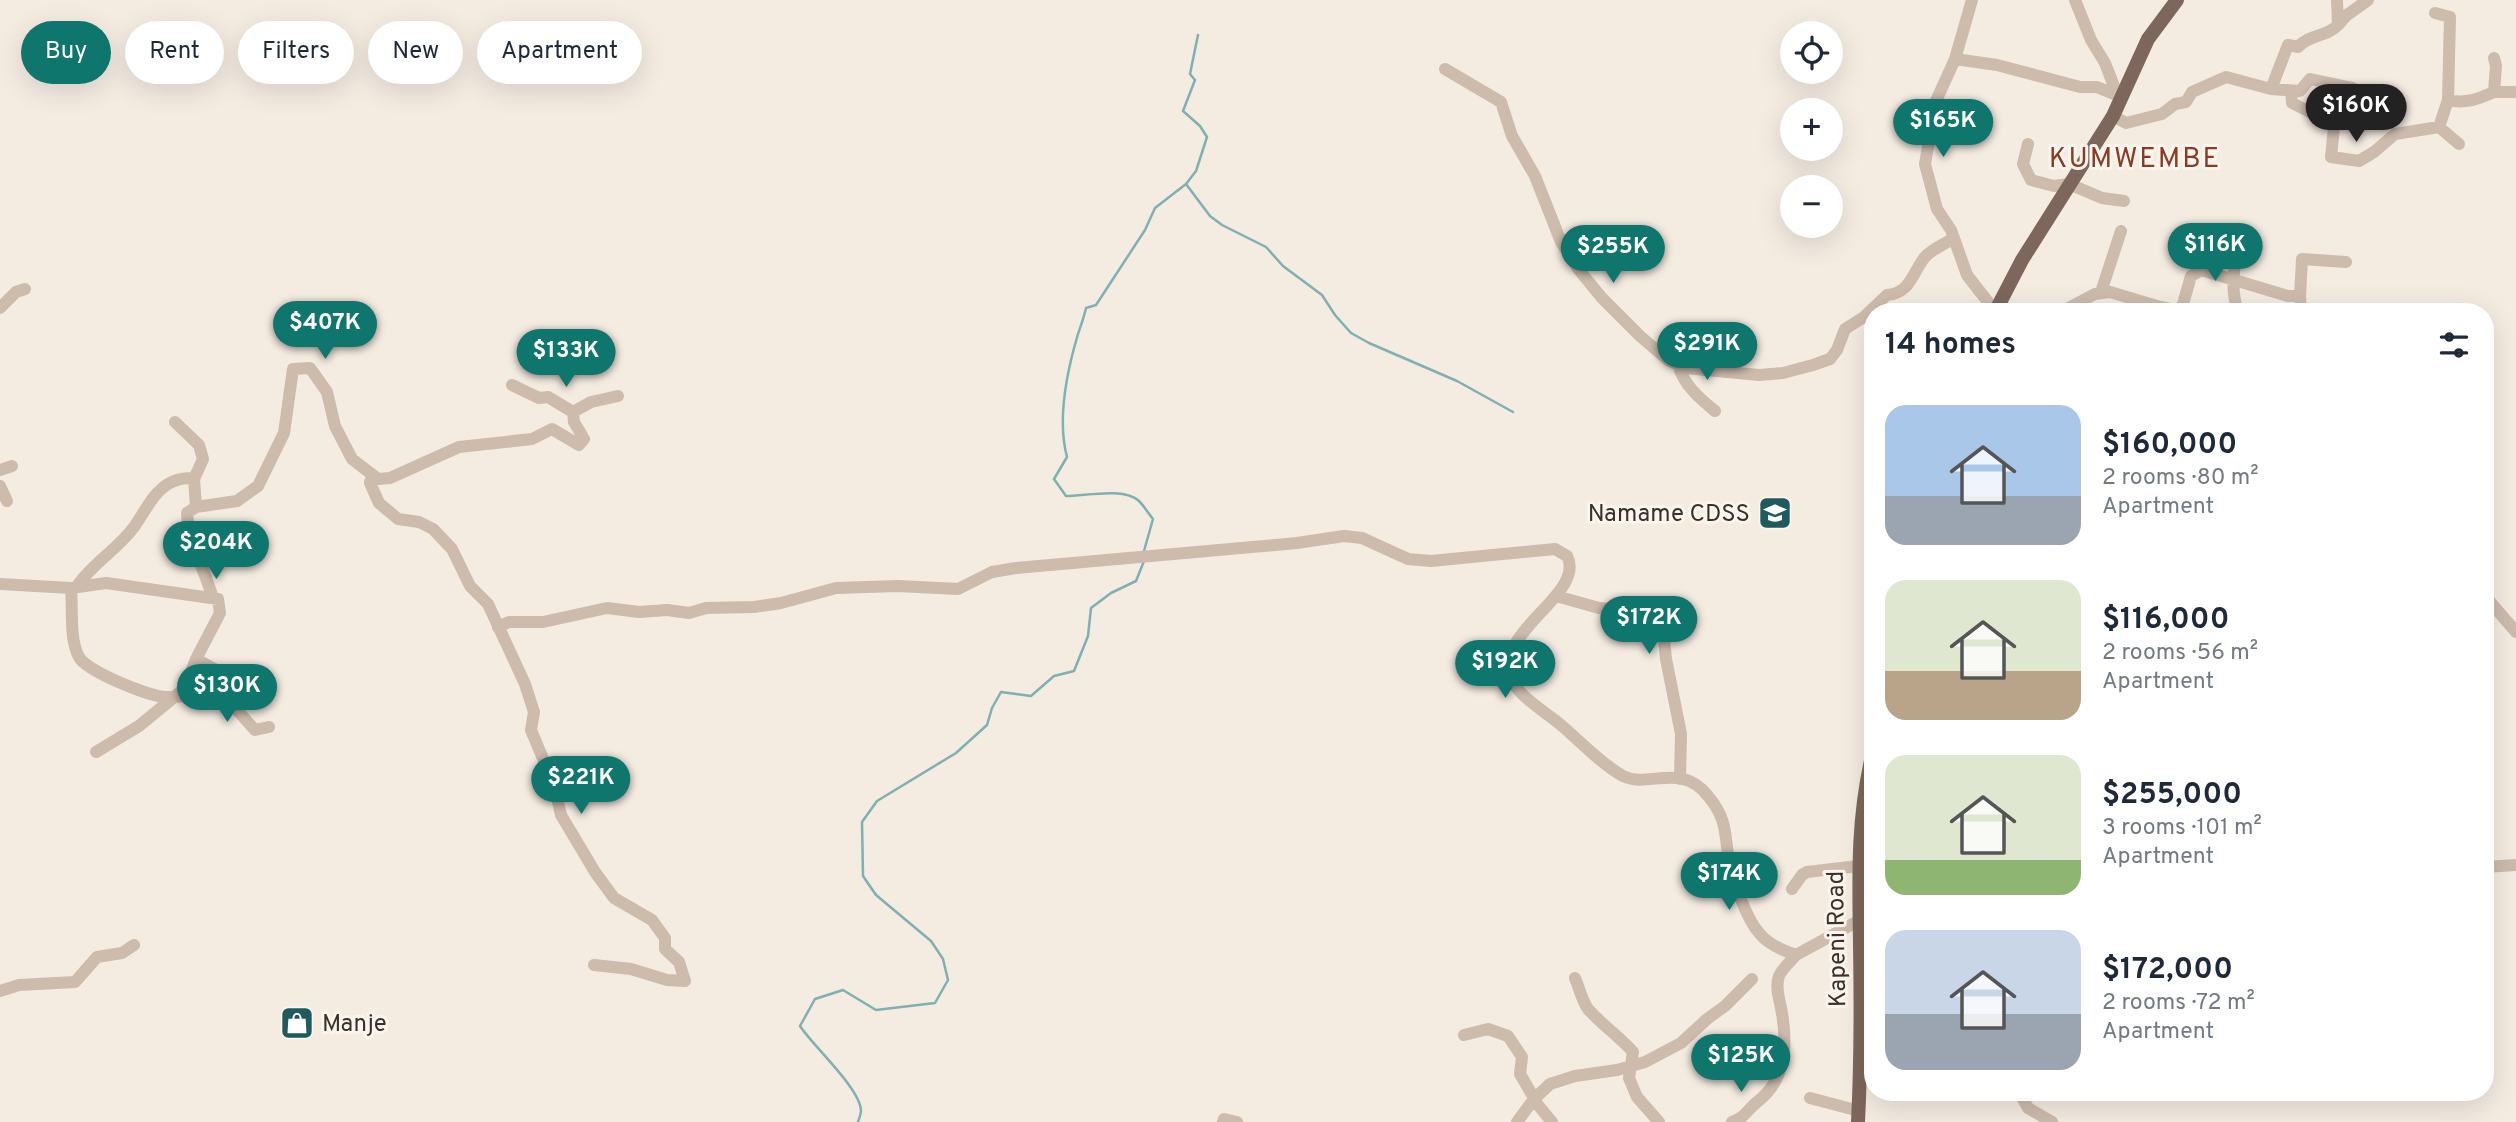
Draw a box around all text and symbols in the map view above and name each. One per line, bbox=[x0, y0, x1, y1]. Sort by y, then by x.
chip: Buy bbox=[21, 21, 111, 84]
chip: Rent bbox=[125, 21, 224, 84]
chip: Filters bbox=[238, 21, 354, 84]
chip: New bbox=[368, 21, 463, 84]
chip: Apartment bbox=[477, 21, 642, 84]
map controls bbox=[1780, 21, 1843, 238]
button: locate bbox=[1780, 21, 1843, 84]
pin: $160K bbox=[2307, 85, 2405, 144]
text: $160K bbox=[2322, 92, 2390, 121]
button: + bbox=[1780, 98, 1843, 161]
pin: $165K bbox=[1894, 100, 1992, 159]
text: $165K bbox=[1909, 107, 1977, 136]
district label: KUMWEMBE bbox=[2049, 142, 2221, 178]
button: − bbox=[1780, 175, 1843, 238]
pin: $116K bbox=[2166, 224, 2264, 283]
pin: $255K bbox=[1564, 226, 1662, 285]
text: $116K bbox=[2184, 231, 2246, 260]
text: $255K bbox=[1577, 233, 1649, 262]
pin: $407K bbox=[276, 302, 374, 361]
text: $407K bbox=[289, 309, 361, 338]
pin: $291K bbox=[1658, 322, 1756, 382]
icon: filters bbox=[2435, 326, 2473, 364]
text: 14 homes bbox=[1885, 327, 2016, 364]
pin: $133K bbox=[517, 330, 615, 389]
text: $291K bbox=[1673, 330, 1741, 359]
text: $133K bbox=[533, 337, 599, 366]
text: $160,000 bbox=[2102, 427, 2237, 464]
icon: home bbox=[1941, 433, 2025, 517]
text: 2 rooms · 80 m² bbox=[2102, 464, 2259, 493]
text: Apartment bbox=[2102, 493, 2214, 522]
school or university icon: Namame CDSS bbox=[1756, 494, 1794, 532]
place label: Namame CDSS bbox=[1588, 500, 1750, 530]
pin: $204K bbox=[167, 522, 265, 581]
text: $204K bbox=[179, 529, 253, 558]
pin: $172K bbox=[1600, 596, 1698, 656]
text: $116,000 bbox=[2102, 602, 2229, 639]
text: $172K bbox=[1616, 604, 1682, 633]
icon: home bbox=[1941, 608, 2025, 692]
text: 2 rooms · 56 m² bbox=[2102, 639, 2258, 668]
pin: $192K bbox=[1456, 640, 1554, 700]
text: $192K bbox=[1471, 648, 1539, 677]
pin: $130K bbox=[178, 664, 276, 724]
text: Apartment bbox=[2102, 668, 2214, 697]
text: $130K bbox=[193, 672, 261, 701]
pin: $221K bbox=[532, 756, 630, 816]
text: $221K bbox=[547, 764, 615, 793]
text: $255,000 bbox=[2102, 777, 2242, 814]
icon: home bbox=[1941, 783, 2025, 867]
text: 3 rooms · 101 m² bbox=[2102, 814, 2262, 843]
text: Apartment bbox=[2102, 843, 2214, 872]
pin: $174K bbox=[1680, 852, 1778, 912]
text: $174K bbox=[1697, 860, 1761, 889]
street label: Kapeni Road bbox=[1822, 871, 1854, 1007]
text: $172,000 bbox=[2102, 952, 2233, 989]
icon: home bbox=[1941, 958, 2025, 1042]
text: 2 rooms · 72 m² bbox=[2102, 989, 2255, 1018]
shop icon: Manje bbox=[278, 1004, 316, 1042]
place label: Manje bbox=[322, 1010, 387, 1040]
text: Apartment bbox=[2102, 1018, 2214, 1047]
pin: $125K bbox=[1692, 1034, 1790, 1094]
text: $125K bbox=[1707, 1042, 1775, 1071]

